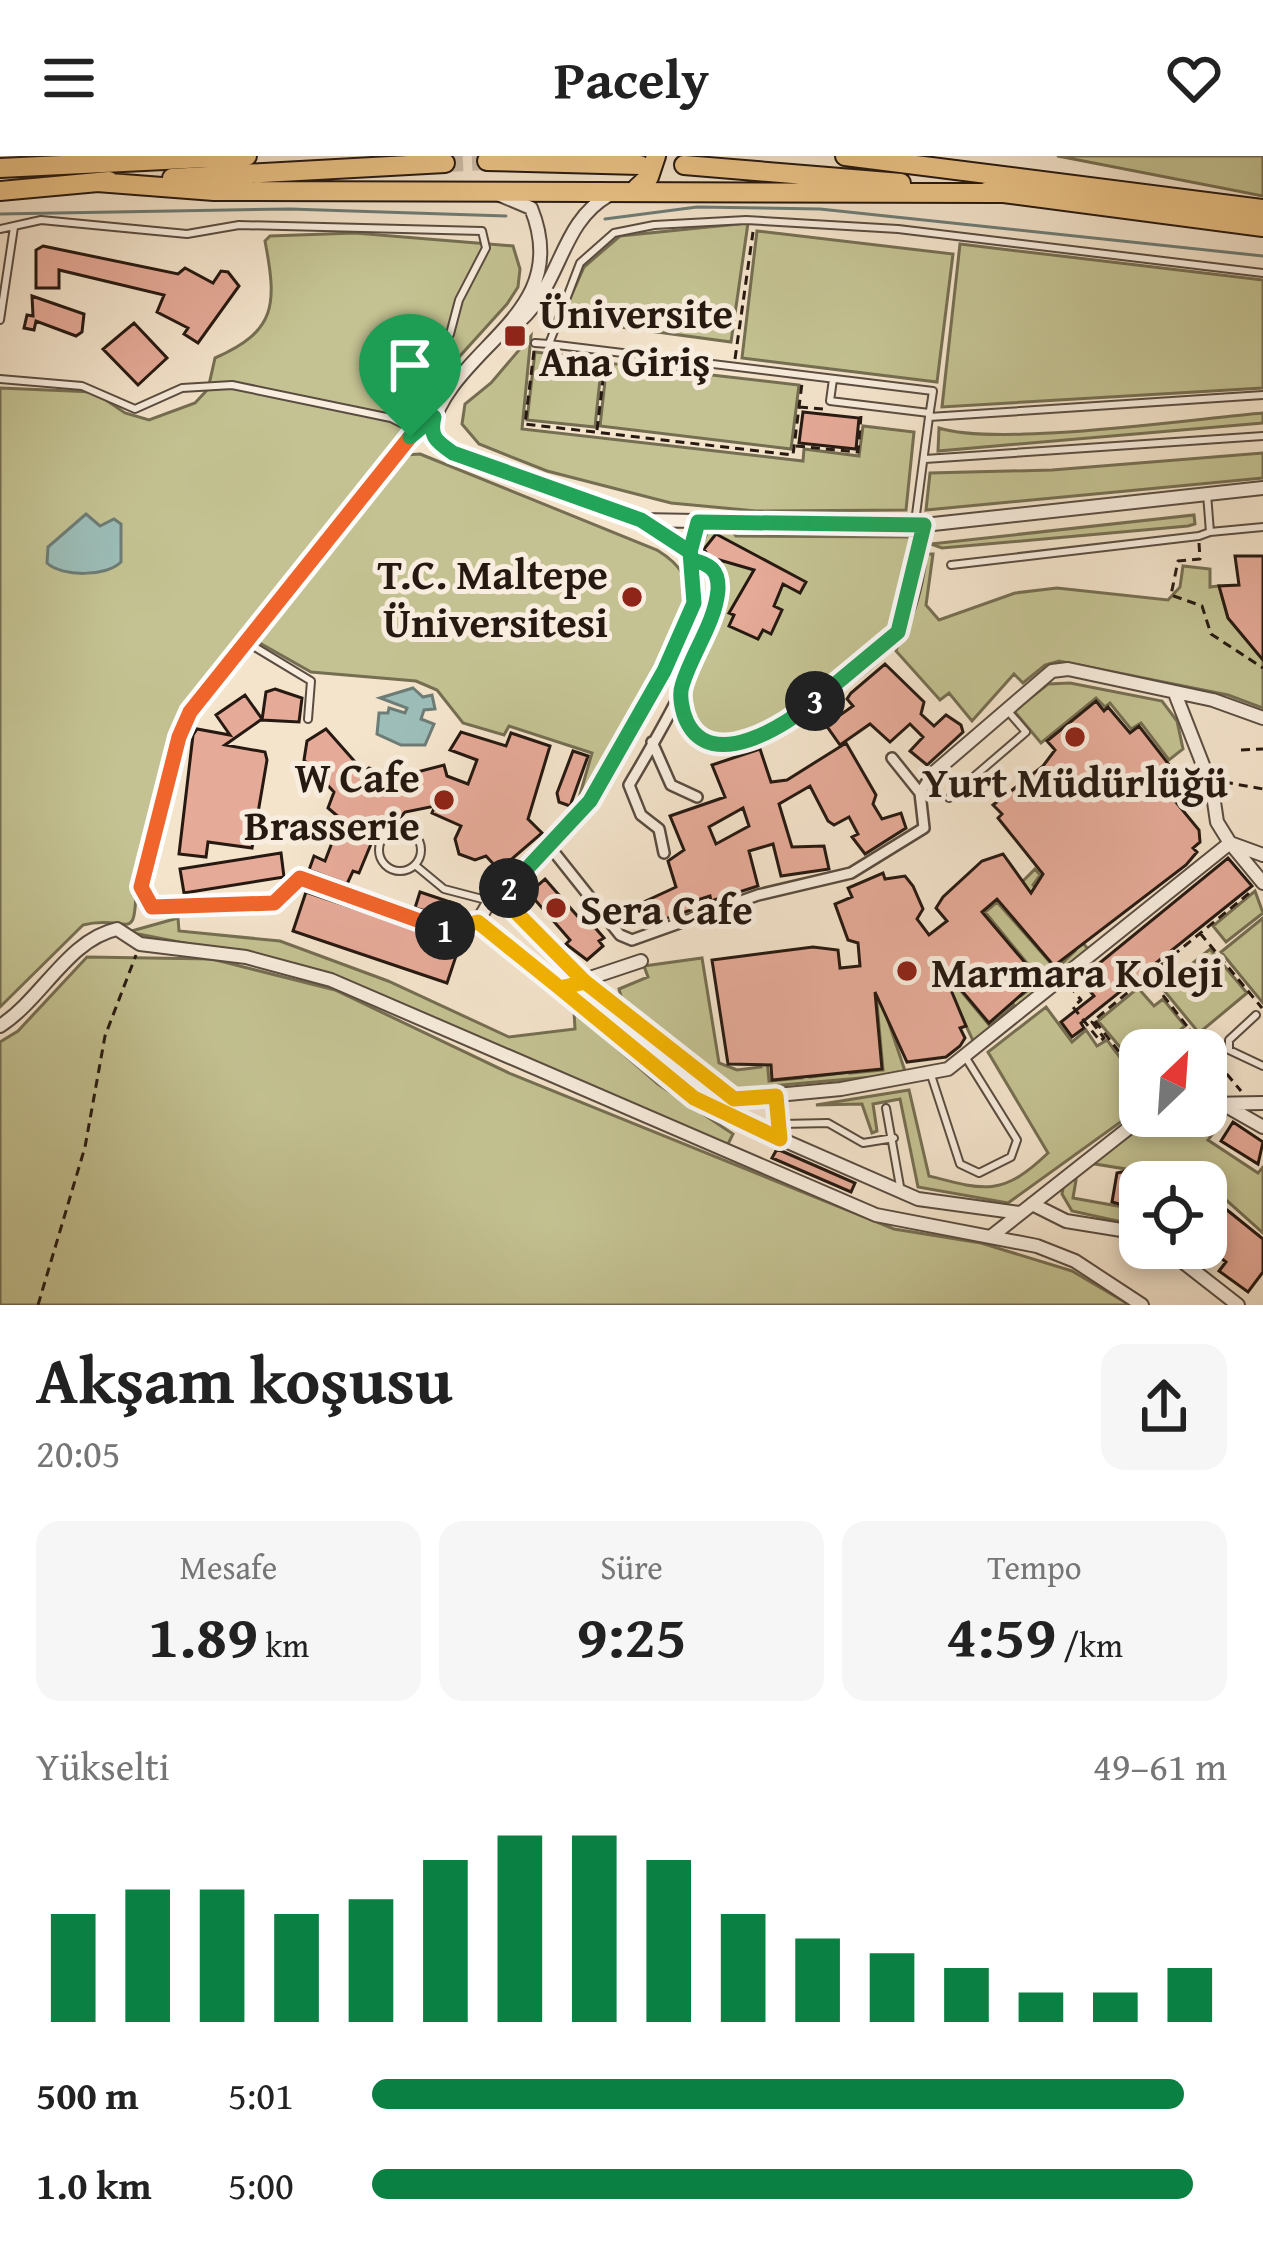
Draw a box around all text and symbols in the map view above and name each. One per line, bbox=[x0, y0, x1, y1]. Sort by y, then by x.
text: Pacely bbox=[554, 39, 709, 118]
icon: menu bbox=[36, 45, 102, 111]
icon: heart bbox=[1161, 45, 1227, 111]
place label: Üniversite Ana Giriş bbox=[539, 282, 733, 391]
pin bbox=[359, 314, 461, 437]
marker: Üniversite Ana Giriş bbox=[502, 323, 528, 349]
icon: arrive bbox=[377, 332, 443, 398]
place label: T.C. Maltepe Üniversitesi bbox=[377, 543, 608, 652]
marker: T.C. Maltepe Üniversitesi bbox=[619, 584, 645, 610]
pin: 3 bbox=[785, 671, 845, 731]
text: 3 bbox=[806, 677, 824, 725]
marker: Yurt Müdürlüğü bbox=[1062, 724, 1088, 750]
place label: W Cafe Brasserie bbox=[244, 746, 420, 855]
place label: Yurt Müdürlüğü bbox=[922, 751, 1228, 812]
marker: W Cafe Brasserie bbox=[431, 787, 457, 813]
pin: 2 bbox=[479, 858, 539, 918]
text: 2 bbox=[500, 864, 518, 912]
place label: Sera Cafe bbox=[580, 878, 753, 939]
marker: Sera Cafe bbox=[543, 895, 569, 921]
pin: 1 bbox=[415, 900, 475, 960]
text: 1 bbox=[436, 906, 454, 954]
place label: Marmara Koleji bbox=[931, 941, 1223, 1002]
marker: Marmara Koleji bbox=[894, 958, 920, 984]
north arrow bbox=[1119, 1029, 1227, 1137]
map controls bbox=[1119, 1029, 1227, 1269]
button: locate bbox=[1119, 1161, 1227, 1269]
text: Akşam koşusu bbox=[36, 1330, 453, 1427]
button: share bbox=[1101, 1344, 1227, 1470]
text: 20:05 bbox=[36, 1424, 121, 1481]
text: Mesafe bbox=[180, 1543, 277, 1591]
text: Süre bbox=[600, 1543, 663, 1591]
text: Tempo bbox=[987, 1543, 1082, 1591]
text: 1.89 bbox=[148, 1591, 258, 1679]
text: 9:25 bbox=[576, 1591, 687, 1679]
text: 4:59 bbox=[946, 1591, 1056, 1679]
text: km bbox=[258, 1621, 309, 1669]
text: /km bbox=[1056, 1621, 1123, 1669]
text: Yükselti bbox=[36, 1737, 170, 1794]
text: 49–61 m bbox=[1093, 1737, 1227, 1794]
text: 500 m bbox=[36, 2066, 139, 2123]
text: 5:01 bbox=[228, 2066, 294, 2123]
text: 1.0 km bbox=[36, 2156, 152, 2213]
text: 5:00 bbox=[228, 2156, 294, 2213]

